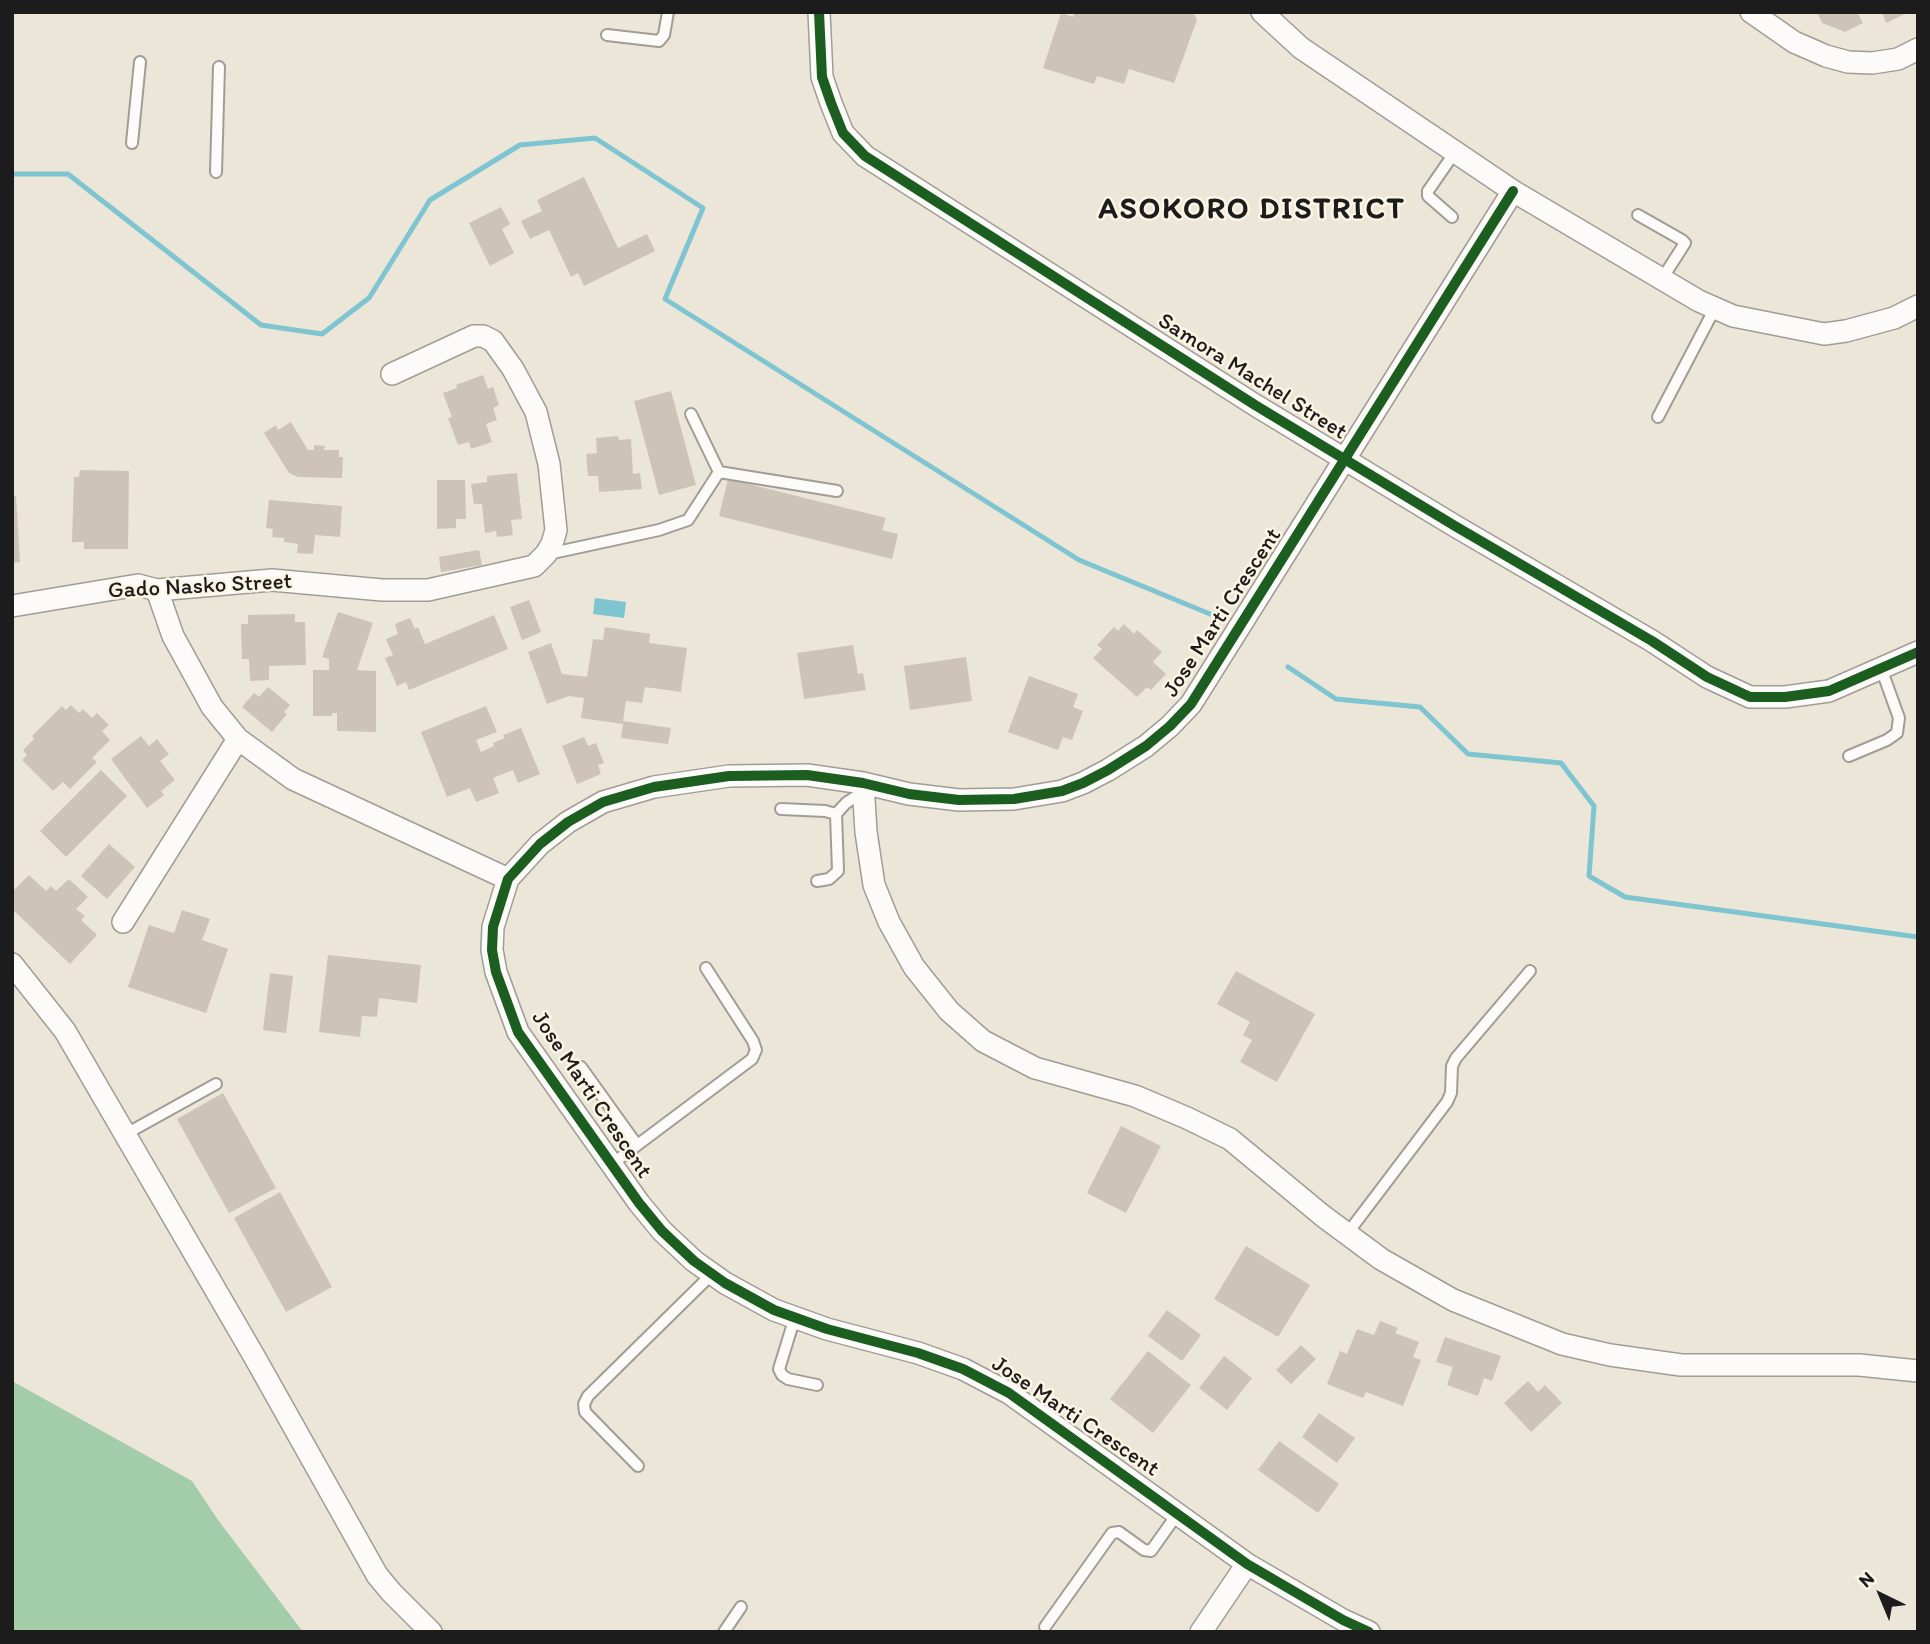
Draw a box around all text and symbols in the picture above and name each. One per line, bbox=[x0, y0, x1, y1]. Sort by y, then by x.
district label: ASOKORO DISTRICT bbox=[1102, 192, 1402, 228]
street label: Samora Machel Street bbox=[1152, 308, 1352, 446]
street label: Jose Marti Crescent bbox=[1158, 523, 1288, 703]
street label: Gado Nasko Street bbox=[107, 568, 293, 606]
street label: Jose Marti Crescent bbox=[525, 1006, 657, 1184]
street label: Jose Marti Crescent bbox=[986, 1351, 1164, 1483]
north arrow bbox=[1846, 1560, 1916, 1630]
text: N bbox=[1854, 1566, 1879, 1592]

